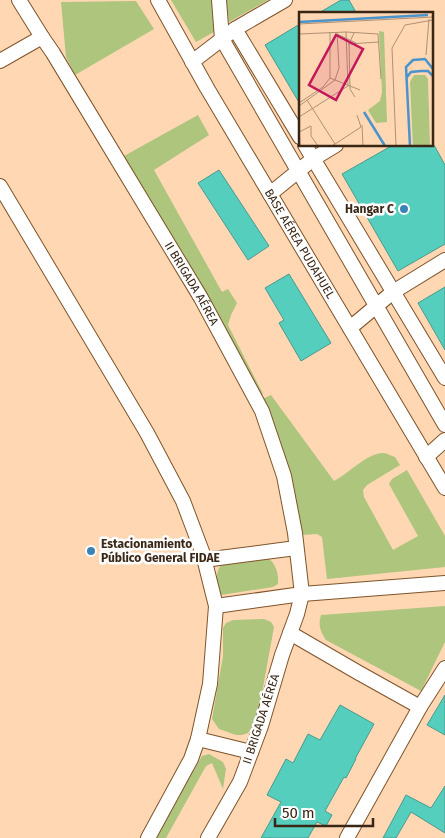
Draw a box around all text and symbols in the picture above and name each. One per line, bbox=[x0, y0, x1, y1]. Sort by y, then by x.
inset map bbox=[299, 12, 432, 146]
street label: BASE AÉREA PUDAHUEL bbox=[262, 186, 338, 301]
place label: Hangar C bbox=[345, 202, 394, 216]
marker: Hangar C bbox=[398, 203, 410, 215]
street label: II BRIGADA AÉREA bbox=[162, 239, 221, 328]
place label: Estacionamiento Público General FIDAE bbox=[101, 537, 220, 565]
marker: Estacionamiento Público General FIDAE bbox=[85, 545, 97, 557]
street label: II BRIGADA AÉREA bbox=[239, 672, 282, 766]
scale bar bbox=[275, 796, 372, 828]
text: 50 m bbox=[282, 804, 315, 822]

